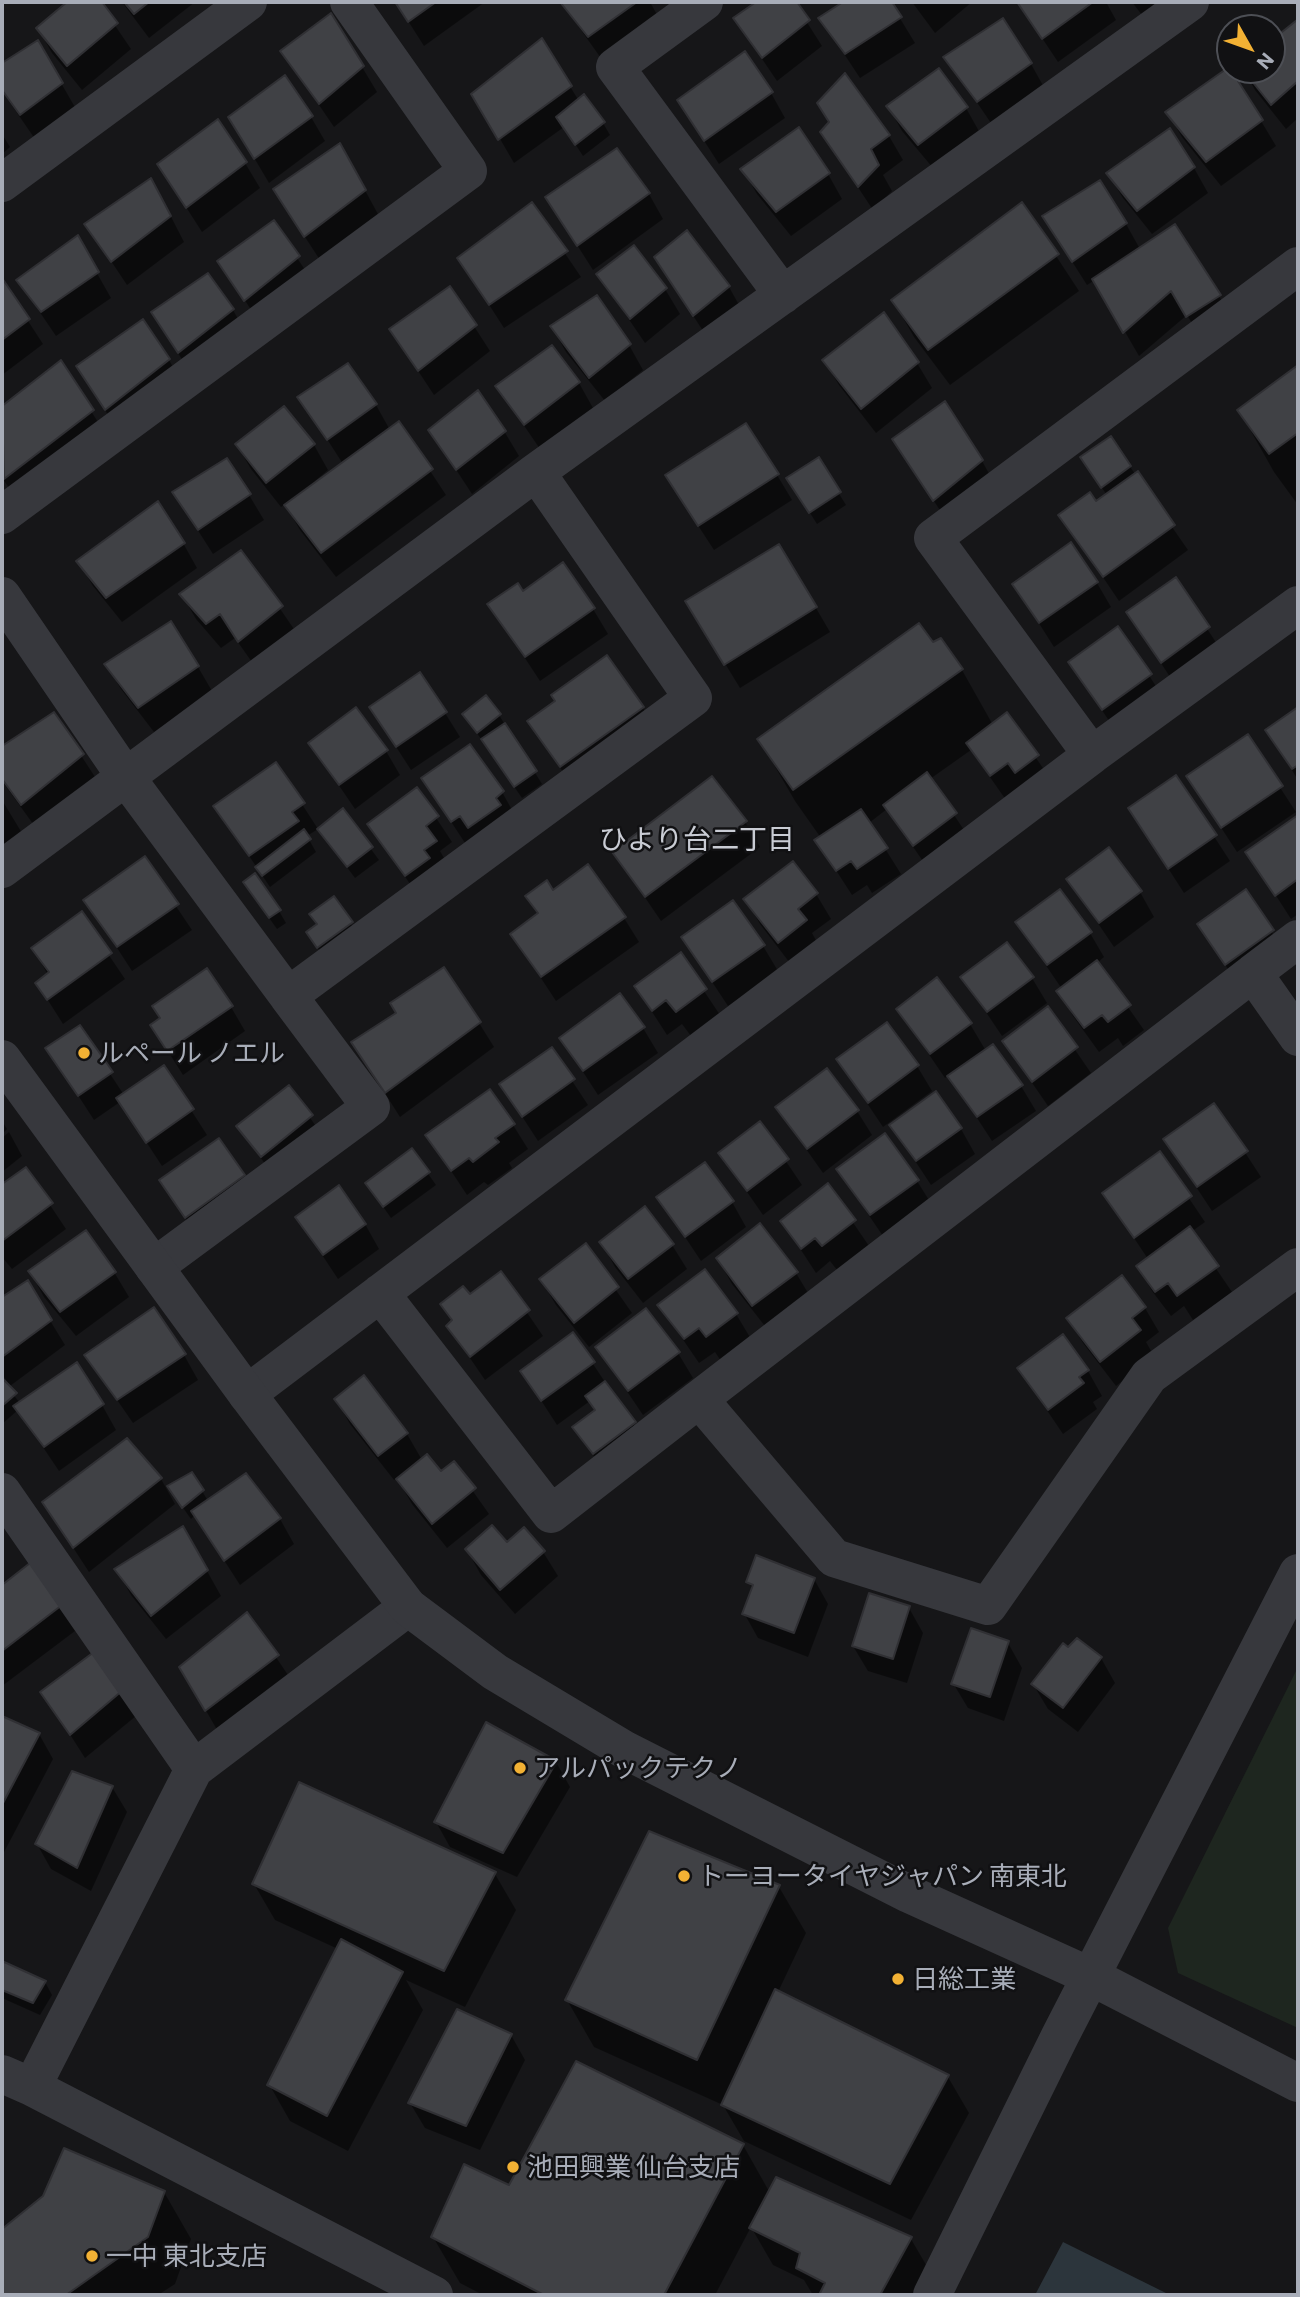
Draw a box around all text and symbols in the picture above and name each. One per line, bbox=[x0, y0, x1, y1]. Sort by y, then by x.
north arrow bbox=[1216, 14, 1286, 84]
text: N bbox=[1253, 49, 1279, 74]
district label: ひより台二丁目 bbox=[599, 823, 795, 857]
place label: ルペール ノエル bbox=[98, 1037, 285, 1069]
marker: ルペール ノエル bbox=[76, 1045, 92, 1061]
place label: アルパックテクノ bbox=[534, 1752, 742, 1784]
marker: アルパックテクノ bbox=[512, 1760, 528, 1776]
place label: トーヨータイヤジャパン 南東北 bbox=[698, 1860, 1067, 1892]
marker: トーヨータイヤジャパン 南東北 bbox=[676, 1868, 692, 1884]
place label: 日総工業 bbox=[912, 1963, 1016, 1995]
marker: 日総工業 bbox=[890, 1971, 906, 1987]
place label: 池田興業 仙台支店 bbox=[527, 2151, 740, 2183]
marker: 池田興業 仙台支店 bbox=[505, 2159, 521, 2175]
place label: 一中 東北支店 bbox=[106, 2240, 267, 2272]
marker: 一中 東北支店 bbox=[84, 2248, 100, 2264]

